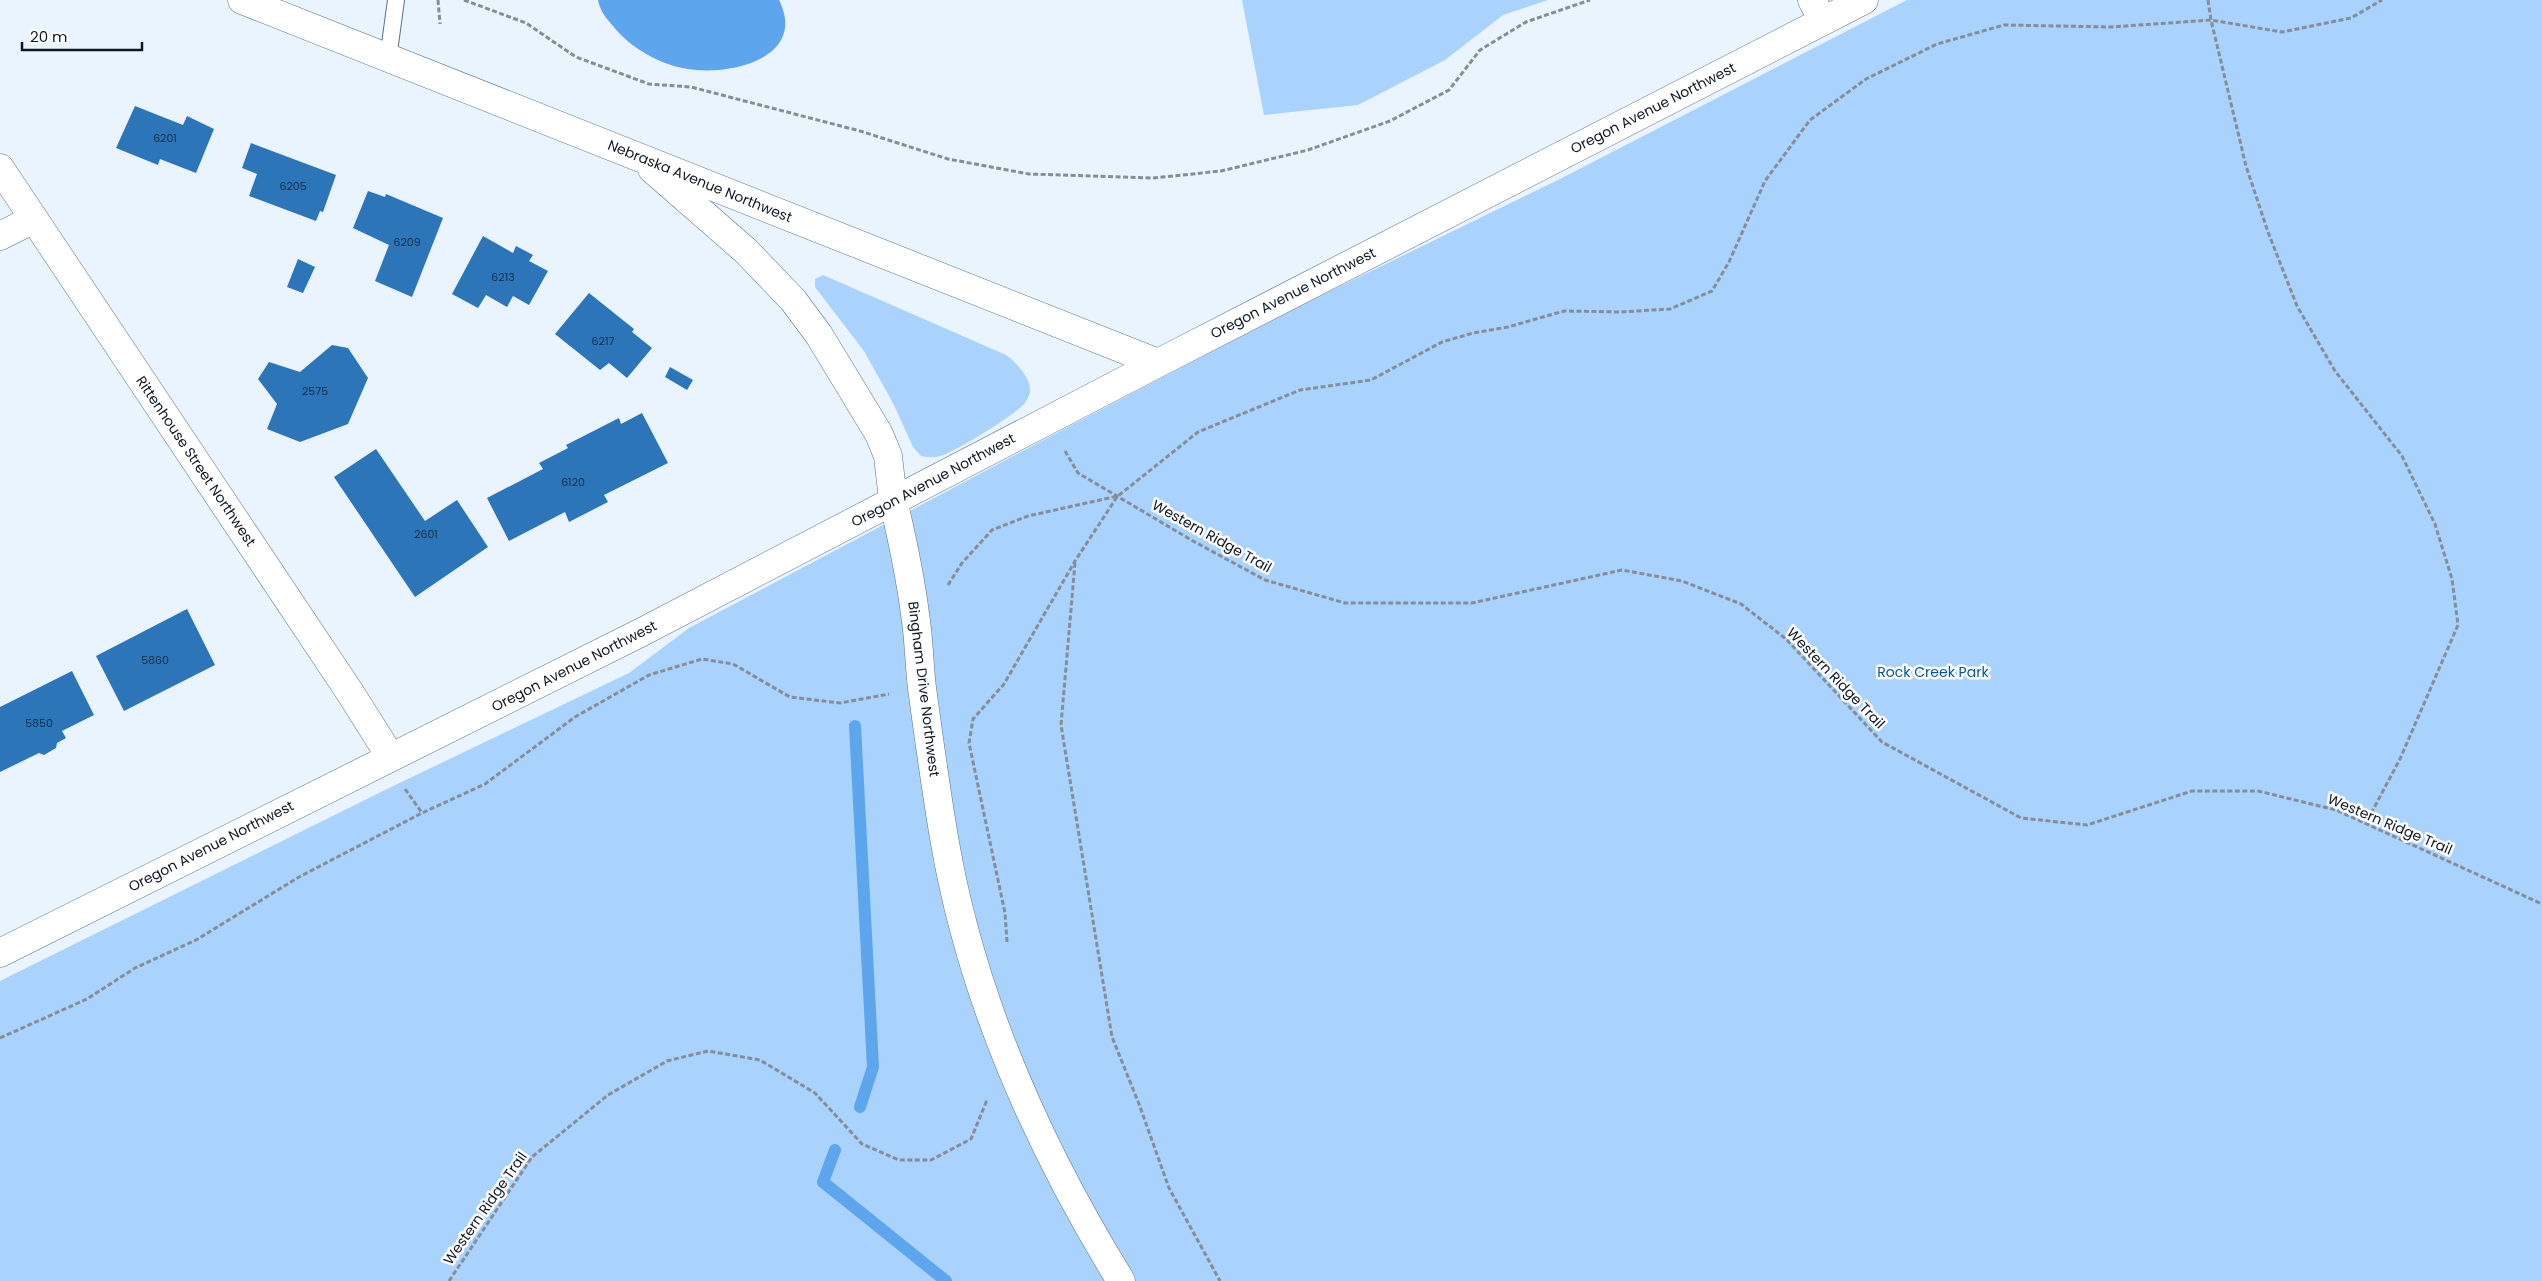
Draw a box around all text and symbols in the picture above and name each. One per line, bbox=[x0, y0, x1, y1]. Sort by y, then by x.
scale bar bbox=[22, 20, 142, 52]
text: 20 m bbox=[30, 26, 68, 47]
street label: Oregon Avenue Northwest bbox=[1567, 58, 1739, 158]
house number: 6201 bbox=[153, 130, 177, 146]
street label: Nebraska Avenue Northwest bbox=[605, 135, 795, 227]
house number: 6205 bbox=[279, 178, 307, 194]
house number: 6209 bbox=[393, 234, 421, 250]
street label: Oregon Avenue Northwest bbox=[1207, 243, 1379, 343]
house number: 6213 bbox=[491, 269, 515, 285]
house number: 6217 bbox=[592, 333, 614, 349]
street label: Rittenhouse Street Northwest bbox=[131, 372, 261, 550]
house number: 2575 bbox=[302, 383, 328, 399]
street label: Oregon Avenue Northwest bbox=[848, 428, 1018, 532]
house number: 6120 bbox=[561, 474, 585, 490]
street label: Western Ridge Trail bbox=[1149, 495, 1275, 577]
house number: 2601 bbox=[414, 526, 438, 542]
street label: Bingham Drive Northwest bbox=[903, 600, 945, 778]
street label: Oregon Avenue Northwest bbox=[488, 616, 660, 716]
street label: Western Ridge Trail bbox=[1782, 623, 1890, 733]
house number: 5860 bbox=[141, 652, 169, 668]
park label: Rock Creek Park bbox=[1877, 662, 1989, 682]
house number: 5850 bbox=[25, 715, 53, 731]
street label: Western Ridge Trail bbox=[2325, 789, 2455, 859]
street label: Oregon Avenue Northwest bbox=[125, 796, 297, 896]
street label: Western Ridge Trail bbox=[438, 1147, 532, 1269]

